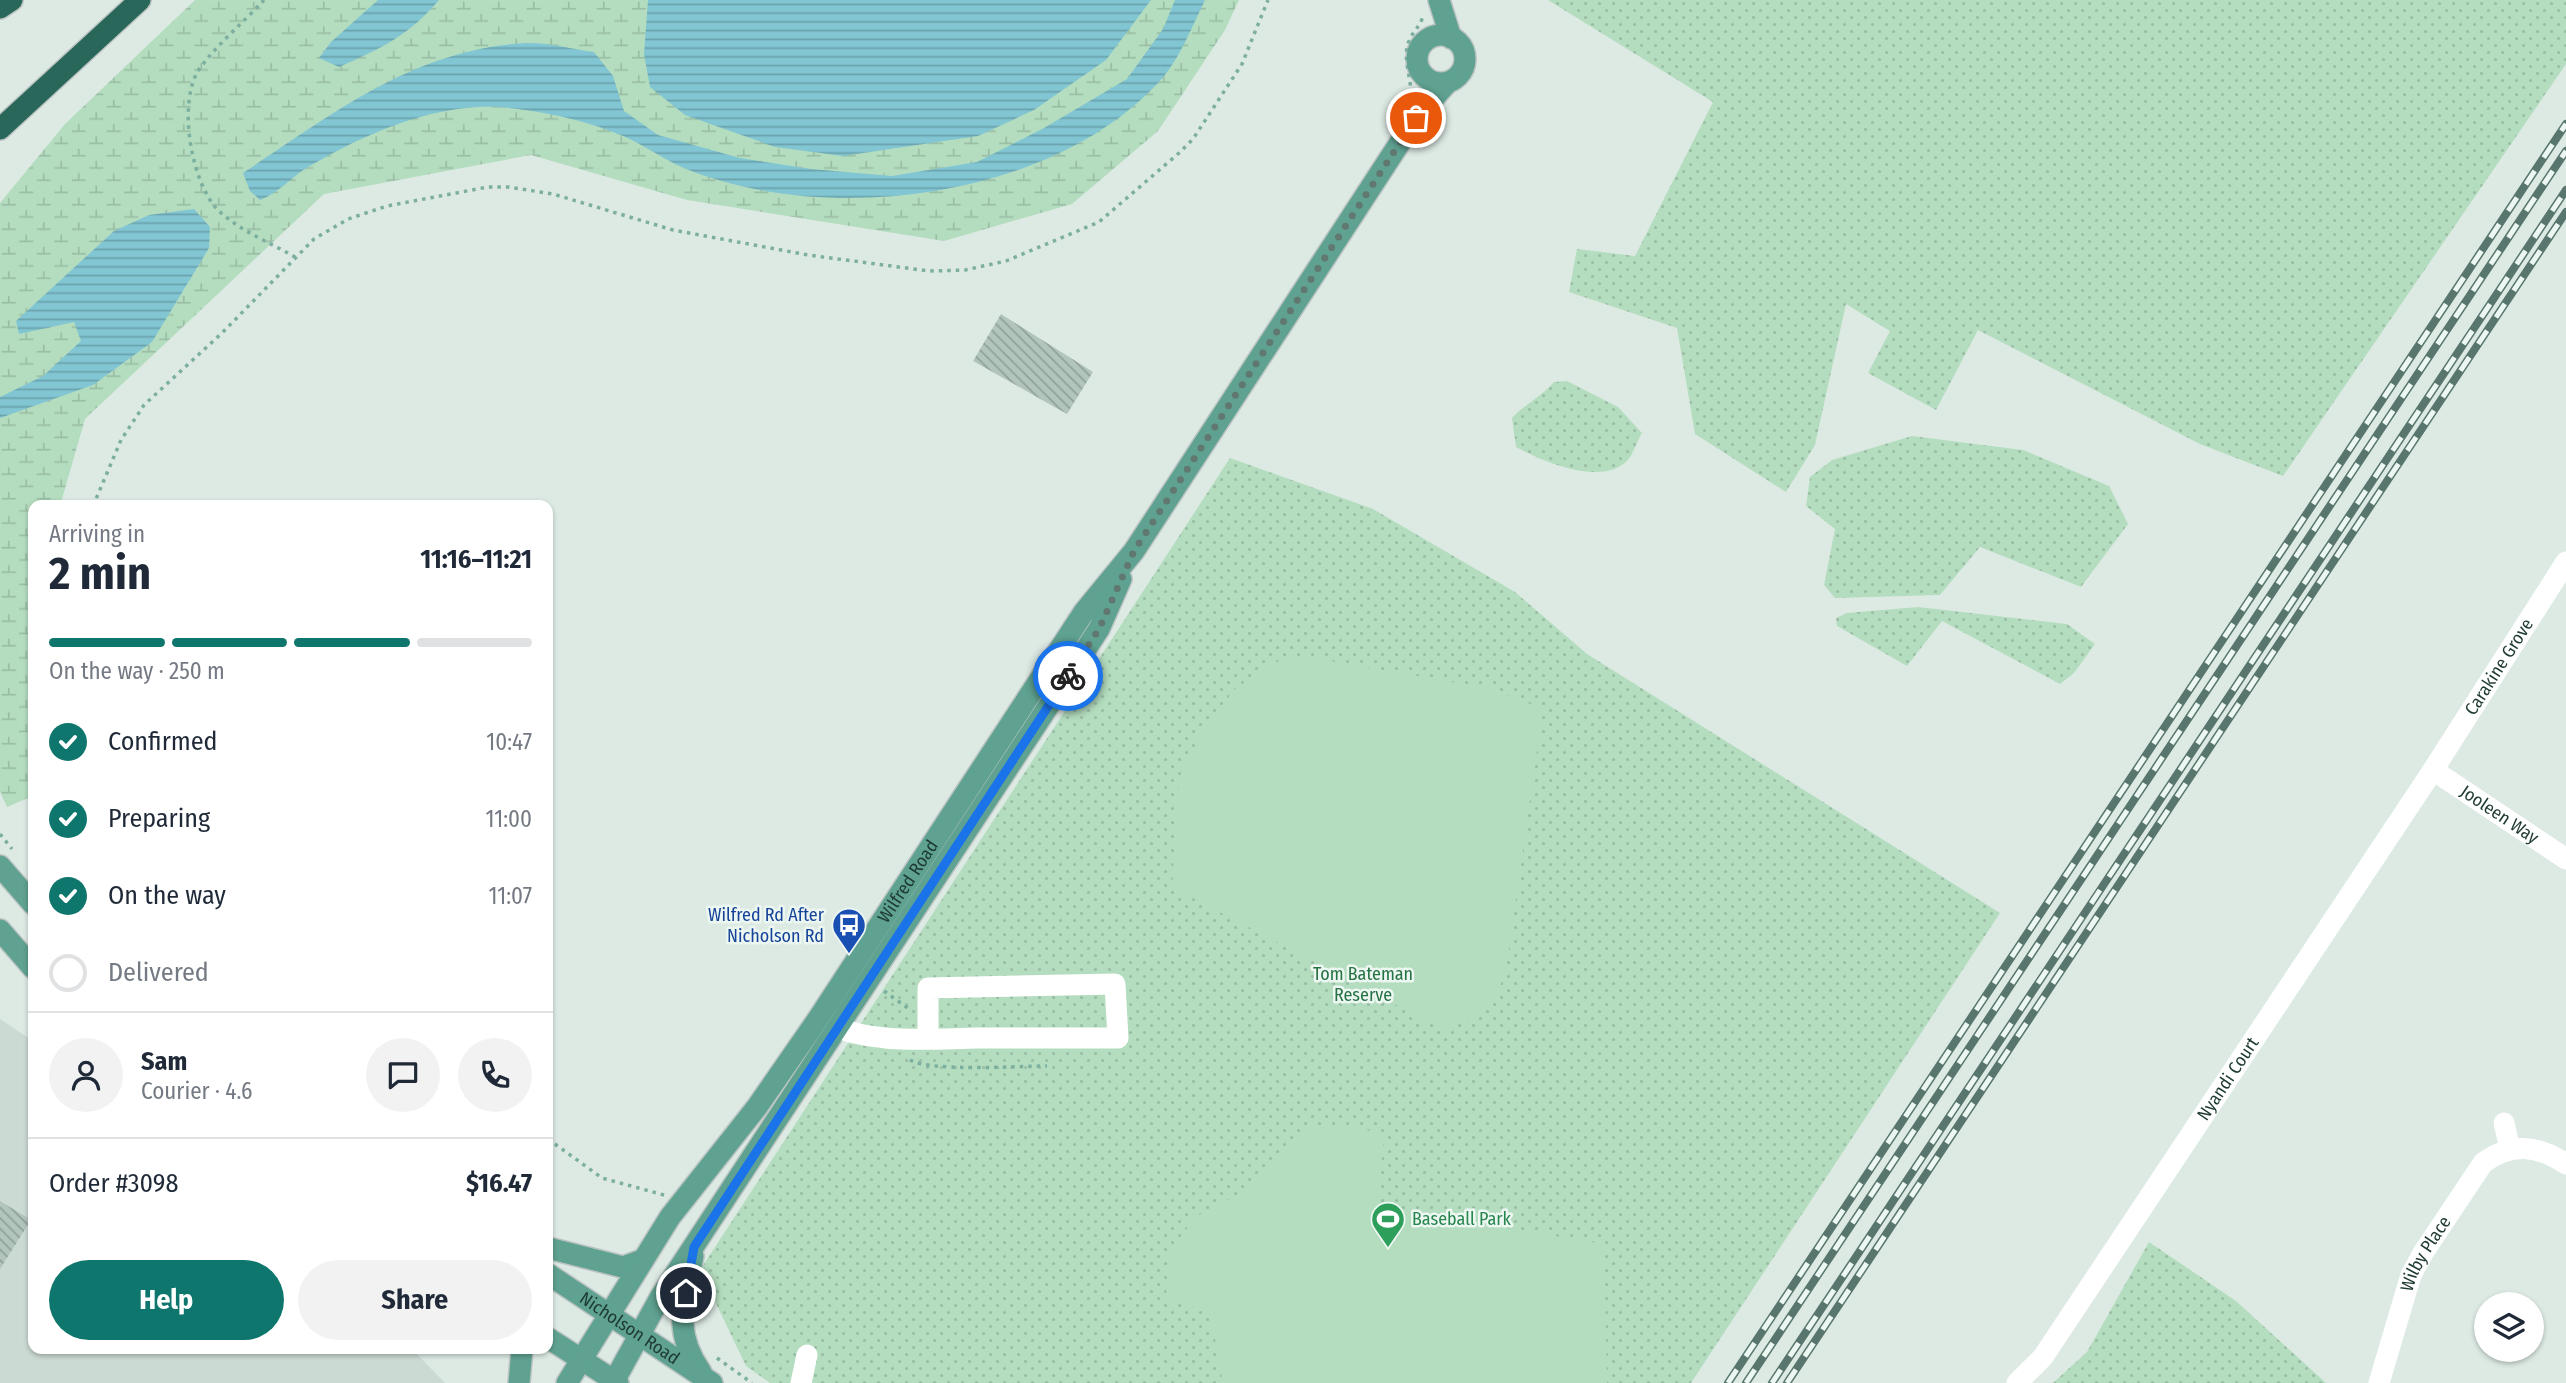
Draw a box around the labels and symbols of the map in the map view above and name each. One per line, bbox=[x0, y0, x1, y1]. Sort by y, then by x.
pin bbox=[1386, 88, 1446, 148]
street label: Carakine Grove bbox=[2460, 614, 2538, 719]
courier bbox=[1033, 641, 1103, 711]
street label: Jooleen Way bbox=[2456, 780, 2543, 849]
street label: Wilfred Road bbox=[873, 836, 943, 927]
place label: Wilfred Rd After Nicholson Rd bbox=[708, 904, 825, 947]
bus stop icon: Wilfred Rd After Nicholson Rd bbox=[830, 906, 868, 955]
park label: Tom Bateman Reserve bbox=[1313, 963, 1413, 1006]
street label: Nyandi Court bbox=[2192, 1033, 2264, 1124]
sports icon: Baseball Park bbox=[1369, 1200, 1407, 1249]
place label: Baseball Park bbox=[1412, 1208, 1511, 1230]
street label: Wilby Place bbox=[2396, 1212, 2456, 1294]
pin bbox=[656, 1263, 716, 1323]
street label: Nicholson Road bbox=[576, 1287, 684, 1369]

